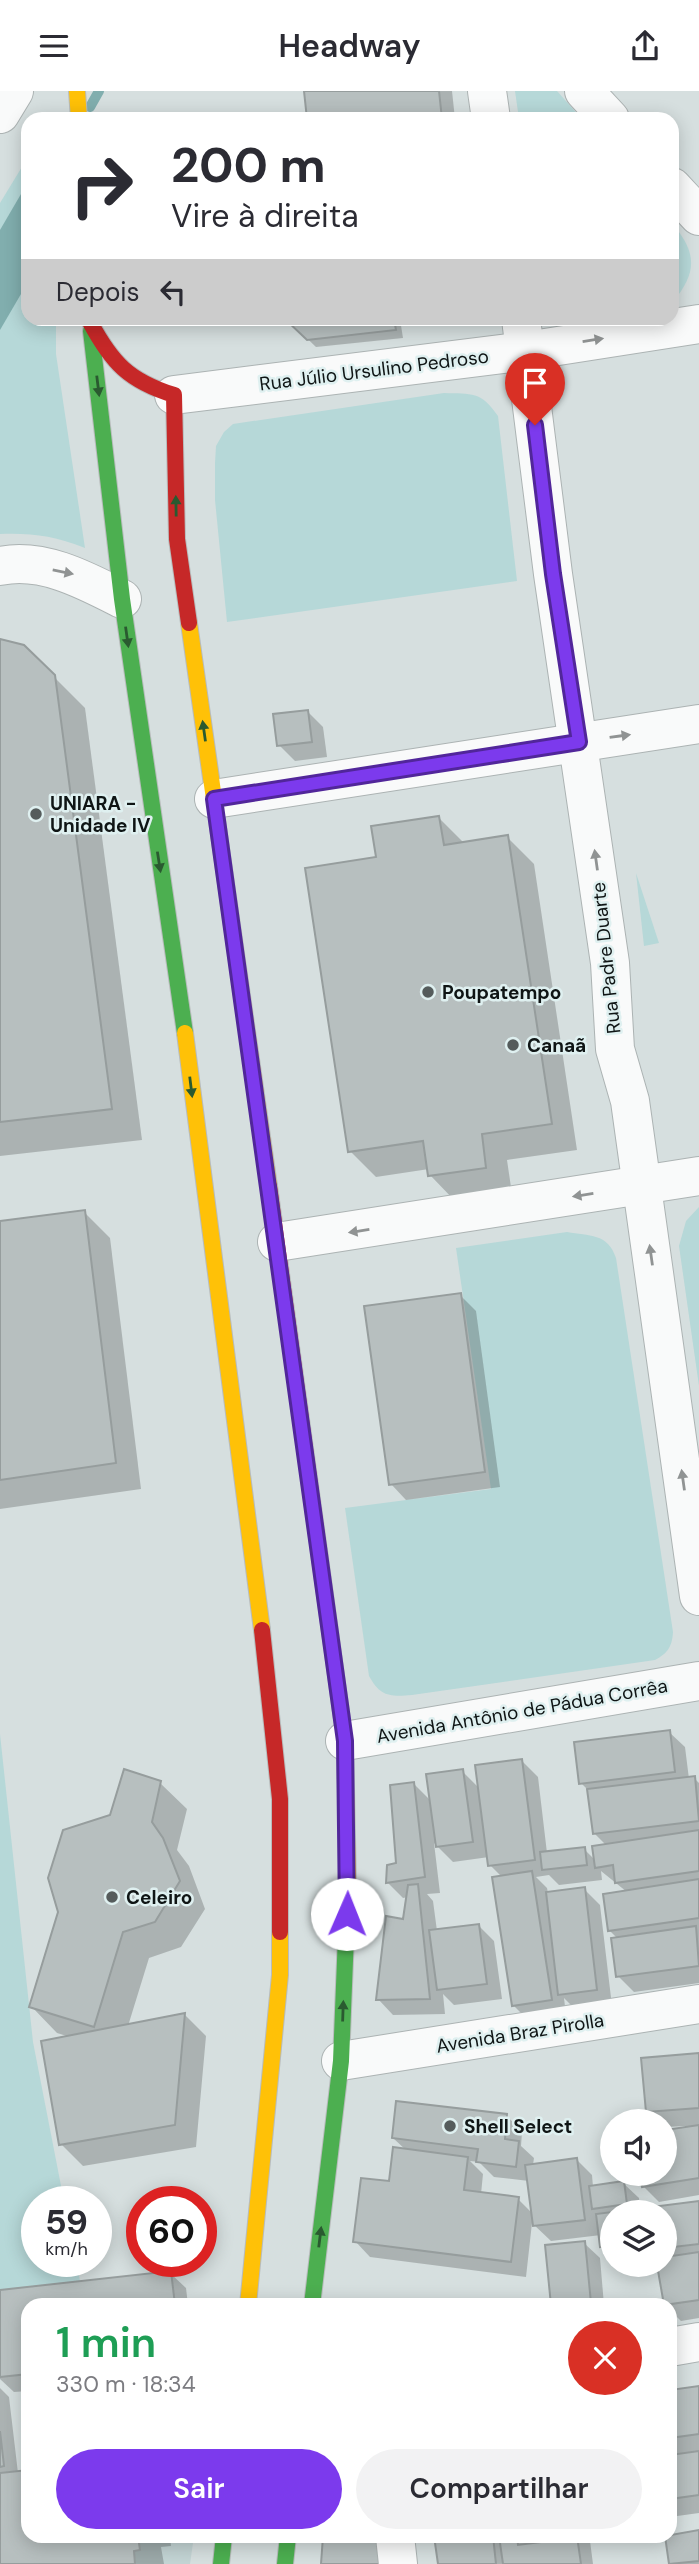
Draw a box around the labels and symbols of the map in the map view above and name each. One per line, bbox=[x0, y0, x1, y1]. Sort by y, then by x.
one-way arrow bbox=[582, 334, 604, 345]
street label: Rua Júlio Ursulino Pedroso bbox=[258, 344, 490, 396]
pin bbox=[505, 353, 565, 425]
one-way arrow bbox=[92, 376, 103, 398]
one-way arrow bbox=[170, 495, 182, 517]
one-way arrow bbox=[52, 567, 74, 578]
one-way arrow bbox=[122, 626, 133, 648]
one-way arrow bbox=[199, 720, 210, 742]
one-way arrow bbox=[610, 730, 632, 741]
place label: UNIARA - Unidade IV bbox=[50, 791, 151, 838]
marker: UNIARA - Unidade IV bbox=[28, 806, 44, 822]
one-way arrow bbox=[590, 849, 601, 871]
one-way arrow bbox=[154, 851, 165, 873]
street label: Rua Padre Duarte bbox=[586, 881, 626, 1035]
place label: Poupatempo bbox=[442, 980, 561, 1005]
marker: Poupatempo bbox=[420, 984, 436, 1000]
place label: Canaã bbox=[527, 1033, 586, 1058]
marker: Canaã bbox=[505, 1037, 521, 1053]
one-way arrow bbox=[186, 1076, 197, 1098]
one-way arrow bbox=[572, 1190, 594, 1201]
one-way arrow bbox=[348, 1226, 370, 1237]
one-way arrow bbox=[645, 1243, 656, 1265]
one-way arrow bbox=[677, 1469, 688, 1491]
street label: Avenida Antônio de Pádua Corrêa bbox=[375, 1673, 669, 1749]
position arrow bbox=[310, 1877, 384, 1951]
place label: Celeiro bbox=[126, 1885, 192, 1910]
marker: Celeiro bbox=[104, 1889, 120, 1905]
one-way arrow bbox=[337, 2000, 348, 2022]
street label: Avenida Braz Pirolla bbox=[434, 2007, 606, 2059]
place label: Shell Select bbox=[464, 2114, 572, 2139]
marker: Shell Select bbox=[442, 2118, 458, 2134]
speed limit sign: 60 bbox=[126, 2186, 217, 2277]
one-way arrow bbox=[314, 2226, 325, 2248]

